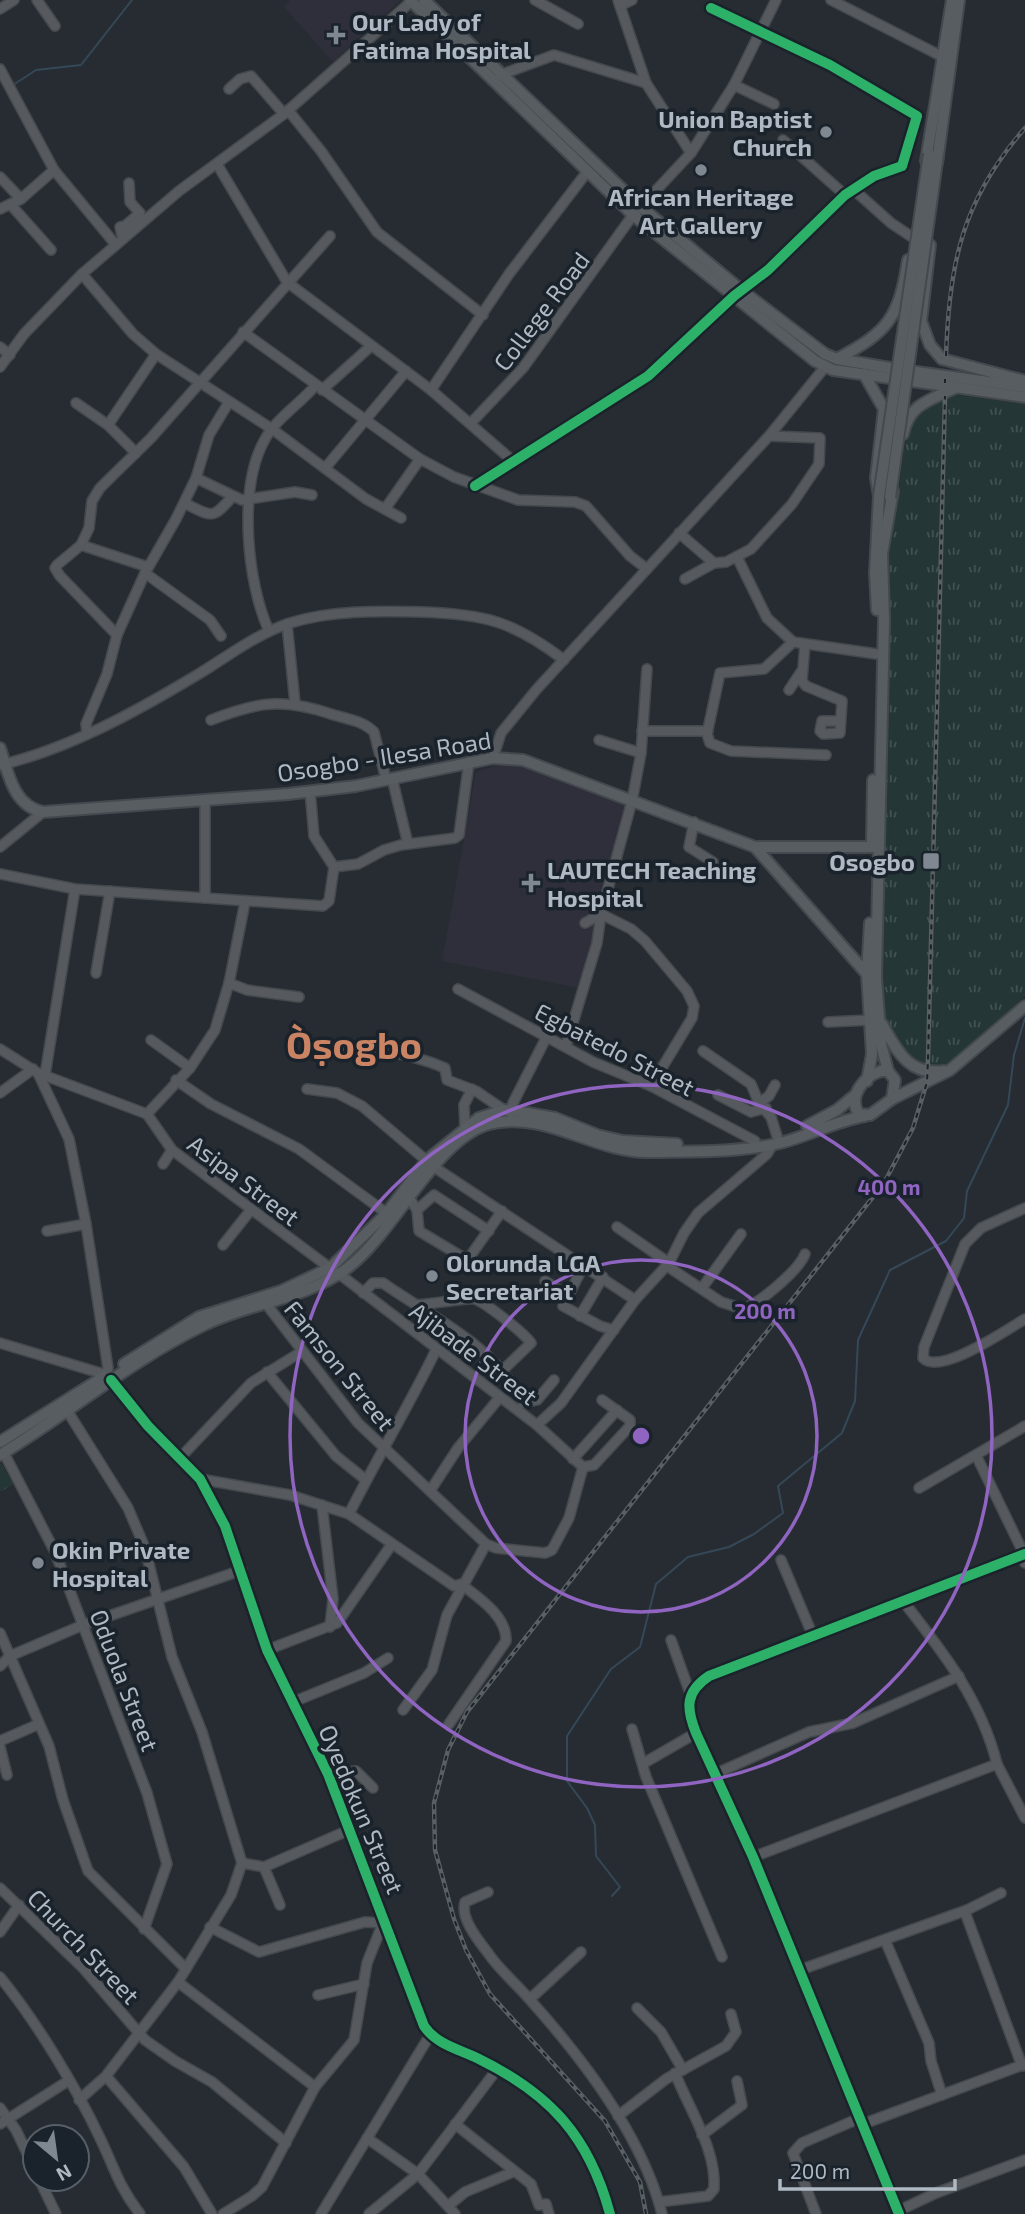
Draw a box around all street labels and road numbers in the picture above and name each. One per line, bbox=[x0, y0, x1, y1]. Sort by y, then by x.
street label: College Road bbox=[487, 246, 595, 376]
street label: Osogbo - Ilesa Road bbox=[275, 725, 493, 787]
street label: Egbatedo Street bbox=[530, 996, 700, 1102]
street label: Asipa Street bbox=[182, 1129, 306, 1231]
street label: Famson Street bbox=[279, 1294, 401, 1436]
street label: Ajibade Street bbox=[404, 1296, 544, 1410]
street label: Oduola Street bbox=[85, 1605, 165, 1755]
street label: Oyedokun Street bbox=[313, 1720, 411, 1898]
street label: Church Street bbox=[22, 1883, 146, 2009]

